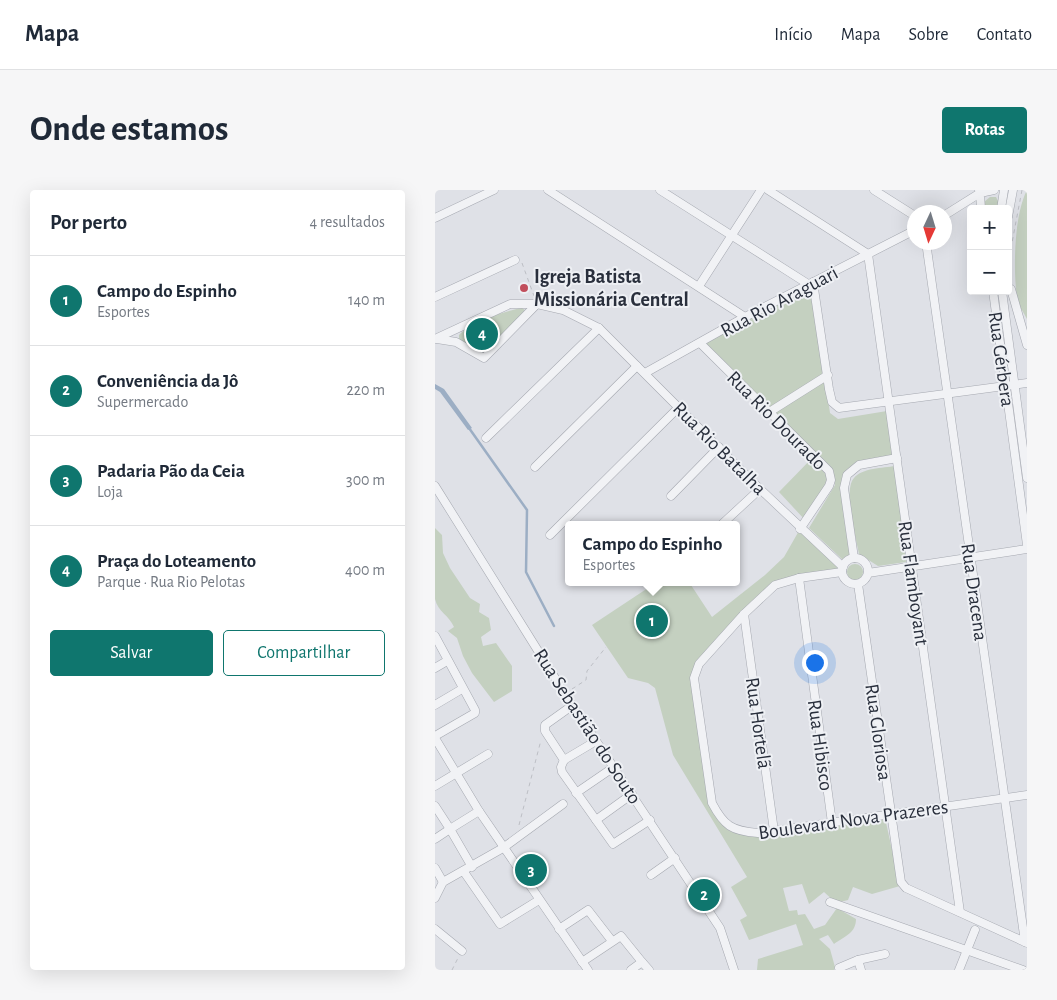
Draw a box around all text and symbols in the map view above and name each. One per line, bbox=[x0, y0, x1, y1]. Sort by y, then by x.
text: Mapa bbox=[25, 22, 79, 46]
text: Início bbox=[774, 26, 813, 44]
text: Mapa bbox=[841, 26, 881, 44]
text: Sobre bbox=[909, 26, 949, 44]
text: Contato bbox=[977, 26, 1032, 44]
button: Rotas bbox=[942, 107, 1027, 153]
text: Onde estamos bbox=[30, 112, 229, 147]
north arrow bbox=[907, 205, 952, 250]
map controls bbox=[967, 205, 1012, 295]
button: + bbox=[967, 205, 1012, 250]
text: Por perto bbox=[50, 212, 127, 233]
text: 4 resultados bbox=[310, 214, 385, 230]
button: − bbox=[967, 250, 1012, 295]
street label: Rua Rio Araguari bbox=[718, 263, 841, 341]
place label: Igreja Batista Missionária Central bbox=[534, 267, 689, 310]
text: Campo do Espinho bbox=[97, 282, 237, 301]
marker: Igreja Batista Missionária Central bbox=[518, 282, 530, 294]
text: 1 bbox=[63, 292, 69, 308]
text: 140 m bbox=[348, 292, 385, 308]
text: Esportes bbox=[97, 304, 150, 320]
street label: Rua Gérbera bbox=[984, 310, 1018, 408]
pin: 4 bbox=[466, 315, 498, 353]
street label: Rua Rio Dourado bbox=[723, 367, 830, 474]
text: Conveniência da Jô bbox=[97, 372, 238, 391]
text: 2 bbox=[62, 382, 70, 398]
text: 220 m bbox=[347, 382, 385, 398]
text: Supermercado bbox=[97, 394, 188, 410]
street label: Rua Rio Batalha bbox=[669, 398, 770, 499]
text: Padaria Pão da Ceia bbox=[97, 462, 245, 481]
text: 3 bbox=[63, 472, 69, 488]
text: 300 m bbox=[346, 472, 385, 488]
text: Loja bbox=[97, 484, 123, 500]
street label: Rua Flamboyant bbox=[894, 519, 932, 647]
popup bbox=[565, 521, 740, 586]
text: Campo do Espinho bbox=[583, 535, 722, 554]
street label: Rua Dracena bbox=[957, 542, 991, 642]
text: Praça do Loteamento bbox=[97, 552, 256, 571]
text: Esportes bbox=[583, 557, 635, 573]
text: 4 bbox=[62, 562, 70, 578]
text: 400 m bbox=[345, 562, 385, 578]
text: Parque · Rua Rio Pelotas bbox=[97, 574, 245, 590]
pin: 1 bbox=[636, 602, 668, 640]
button: Salvar bbox=[50, 630, 213, 676]
button: Compartilhar bbox=[223, 630, 385, 676]
street label: Rua Sebastião do Souto bbox=[530, 645, 645, 808]
your location bbox=[802, 650, 828, 676]
street label: Rua Hortelã bbox=[742, 676, 774, 770]
street label: Rua Gloriosa bbox=[861, 682, 895, 782]
street label: Rua Hibisco bbox=[804, 698, 836, 792]
street label: Boulevard Nova Prazeres bbox=[757, 797, 949, 843]
pin: 3 bbox=[515, 851, 547, 889]
pin: 2 bbox=[688, 876, 720, 914]

